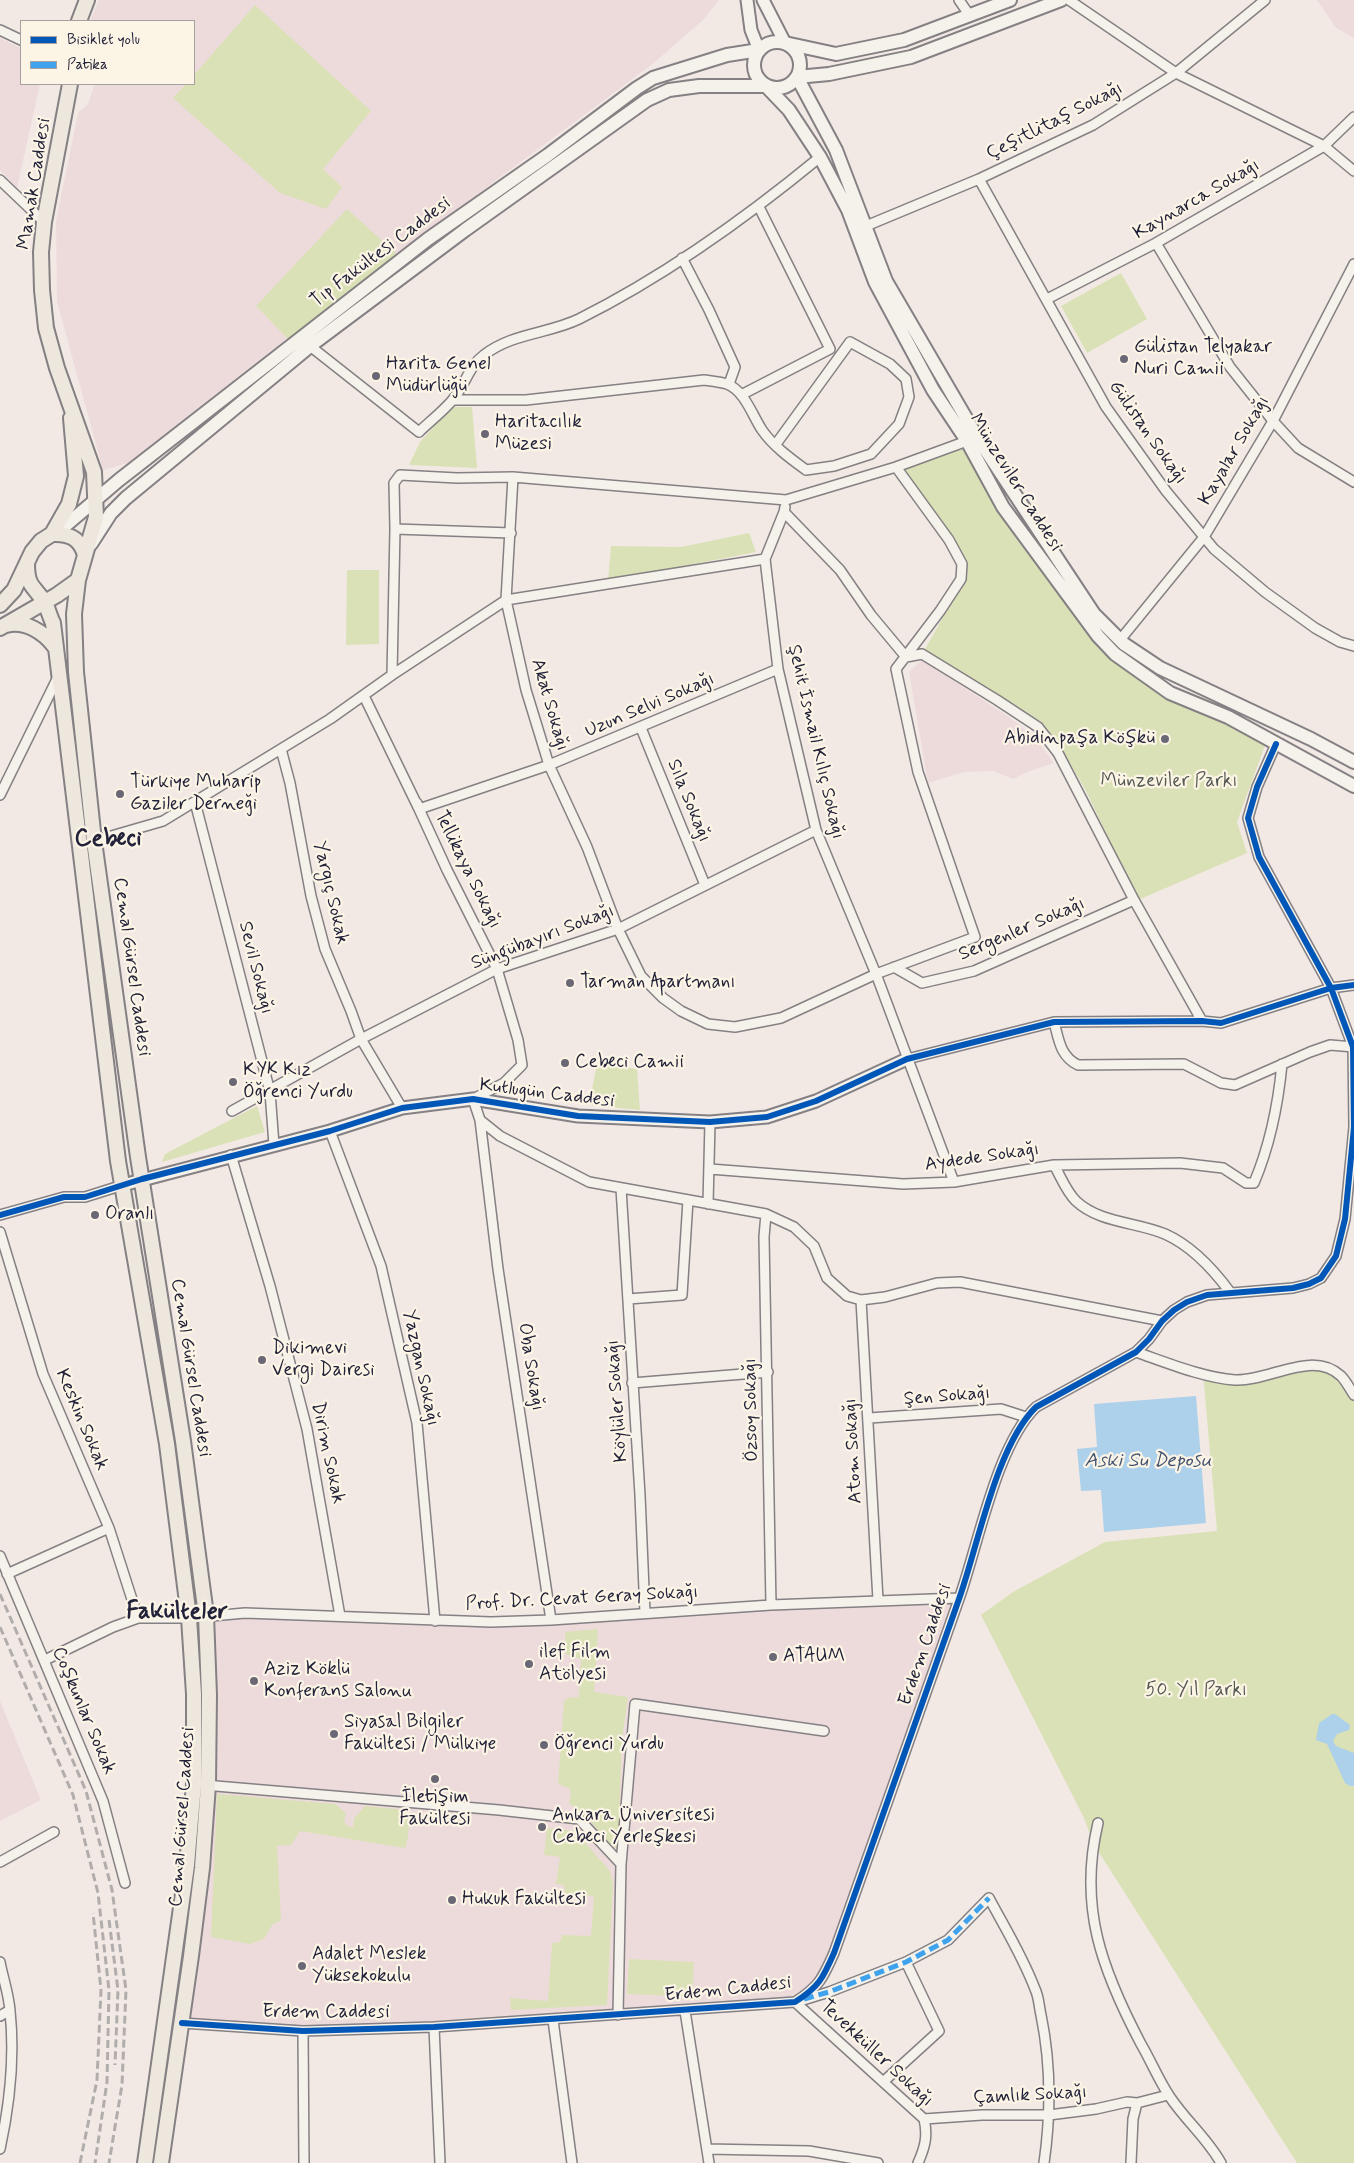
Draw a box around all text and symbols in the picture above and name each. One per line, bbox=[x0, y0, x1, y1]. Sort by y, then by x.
legend bbox=[20, 20, 195, 85]
text: Bisiklet yolu bbox=[67, 30, 140, 50]
text: Patika bbox=[67, 55, 108, 75]
street label: Çeşitlitaş Sokağı bbox=[983, 78, 1127, 166]
street label: Mamak Caddesi bbox=[13, 117, 57, 251]
street label: Kaynarca Sokağı bbox=[1130, 155, 1264, 245]
street label: Tıp Fakültesi Caddesi bbox=[306, 193, 456, 313]
place label: Gülistan Telyakar Nuri Camii bbox=[1134, 337, 1272, 381]
marker: Gülistan Telyakar Nuri Camii bbox=[1118, 353, 1130, 365]
place label: Harita Genel Müdürlüğü bbox=[386, 354, 491, 398]
marker: Harita Genel Müdürlüğü bbox=[370, 370, 382, 382]
street label: Gülistan Sokağı bbox=[1103, 377, 1191, 489]
street label: Kayalar Sokağı bbox=[1194, 392, 1276, 510]
street label: Münzeviler Caddesi bbox=[963, 410, 1067, 556]
place label: Haritacılık Müzesi bbox=[495, 412, 582, 456]
marker: Haritacılık Müzesi bbox=[479, 428, 491, 440]
street label: Şehit İsmail Kılıç Sokağı bbox=[781, 642, 849, 842]
street label: Akat Sokağı bbox=[525, 656, 573, 754]
street label: Uzun Selvi Sokağı bbox=[582, 668, 718, 744]
place label: Abidinpaşa Köşkü bbox=[1004, 728, 1155, 750]
marker: Abidinpaşa Köşkü bbox=[1159, 733, 1171, 745]
street label: Sıla Sokağı bbox=[661, 756, 715, 846]
park label: Münzeviler Parkı bbox=[1101, 771, 1237, 793]
place label: Türkiye Muharip Gaziler Derneği bbox=[130, 772, 261, 816]
marker: Türkiye Muharip Gaziler Derneği bbox=[114, 788, 126, 800]
street label: Tellikaya Sokağı bbox=[429, 807, 505, 933]
district label: Cebeci bbox=[74, 826, 142, 854]
street label: Yargıç Sokak bbox=[307, 839, 353, 947]
street label: Cemal Gürsel Caddesi bbox=[107, 876, 155, 1058]
street label: Sergenler Sokağı bbox=[955, 893, 1089, 967]
street label: Süngübayırı Sokağı bbox=[468, 900, 618, 976]
street label: Sevil Sokağı bbox=[232, 919, 278, 1017]
place label: Tarman Apartmanı bbox=[580, 972, 735, 994]
marker: Tarman Apartmanı bbox=[564, 977, 576, 989]
place label: Cebeci Camii bbox=[575, 1052, 684, 1074]
marker: Cebeci Camii bbox=[559, 1057, 571, 1069]
place label: KYK Kız Öğrenci Yurdu bbox=[243, 1060, 353, 1104]
street label: Kutlugün Caddesi bbox=[478, 1074, 616, 1114]
marker: KYK Kız Öğrenci Yurdu bbox=[227, 1076, 239, 1088]
street label: Aydede Sokağı bbox=[923, 1139, 1041, 1177]
place label: Oranlı bbox=[105, 1204, 154, 1226]
marker: Oranlı bbox=[89, 1209, 101, 1221]
street label: Cemal Gürsel Caddesi bbox=[165, 1277, 215, 1459]
street label: Yazgan Sokağı bbox=[397, 1308, 443, 1428]
street label: Oba Sokağı bbox=[512, 1321, 548, 1413]
place label: Dikimevi Vergi Dairesi bbox=[272, 1338, 374, 1382]
street label: Köylüler Sokağı bbox=[602, 1339, 634, 1463]
marker: Dikimevi Vergi Dairesi bbox=[256, 1354, 268, 1366]
street label: Özsoy Sokağı bbox=[740, 1358, 764, 1462]
street label: Keskin Sokak bbox=[49, 1366, 113, 1474]
street label: Şen Sokağı bbox=[903, 1383, 991, 1411]
street label: Atom Sokağı bbox=[840, 1398, 868, 1504]
street label: Dirim Sokak bbox=[305, 1400, 349, 1506]
water label: Aski Su Deposu bbox=[1084, 1450, 1212, 1474]
street label: Erdem Caddesi bbox=[895, 1581, 957, 1709]
street label: Prof. Dr. Cevat Geray Sokağı bbox=[465, 1582, 699, 1616]
district label: Fakülteler bbox=[126, 1599, 228, 1627]
place label: ilef Film Atölyesi bbox=[539, 1642, 610, 1686]
street label: Coşkunlar Sokak bbox=[46, 1644, 120, 1778]
place label: ATAUM bbox=[783, 1646, 845, 1668]
marker: ATAUM bbox=[767, 1651, 779, 1663]
marker: ilef Film Atölyesi bbox=[523, 1658, 535, 1670]
place label: Aziz Köklü Konferans Salonu bbox=[264, 1659, 412, 1703]
marker: Aziz Köklü Konferans Salonu bbox=[248, 1675, 260, 1687]
park label: 50. Yıl Parkı bbox=[1145, 1680, 1247, 1702]
place label: Siyasal Bilgiler Fakültesi / Mülkiye bbox=[344, 1712, 496, 1756]
street label: Cemal Gürsel Caddesi bbox=[165, 1726, 201, 1908]
marker: Siyasal Bilgiler Fakültesi / Mülkiye bbox=[328, 1728, 340, 1740]
place label: Öğrenci Yurdu bbox=[554, 1734, 664, 1756]
marker: Öğrenci Yurdu bbox=[538, 1739, 550, 1751]
marker: İletişim Fakültesi bbox=[429, 1773, 441, 1785]
place label: İletişim Fakültesi bbox=[399, 1787, 471, 1831]
place label: Ankara Üniversitesi Cebeci Yerleşkesi bbox=[552, 1805, 715, 1849]
marker: Ankara Üniversitesi Cebeci Yerleşkesi bbox=[536, 1821, 548, 1833]
place label: Hukuk Fakültesi bbox=[462, 1889, 586, 1911]
marker: Hukuk Fakültesi bbox=[446, 1894, 458, 1906]
place label: Adalet Meslek Yüksekokulu bbox=[312, 1944, 426, 1988]
marker: Adalet Meslek Yüksekokulu bbox=[296, 1960, 308, 1972]
street label: Erdem Caddesi bbox=[664, 1972, 792, 2008]
street label: Tevekküller Sokağı bbox=[814, 1995, 938, 2113]
street label: Erdem Caddesi bbox=[262, 2002, 390, 2024]
street label: Çamlık Sokağı bbox=[972, 2082, 1088, 2110]

